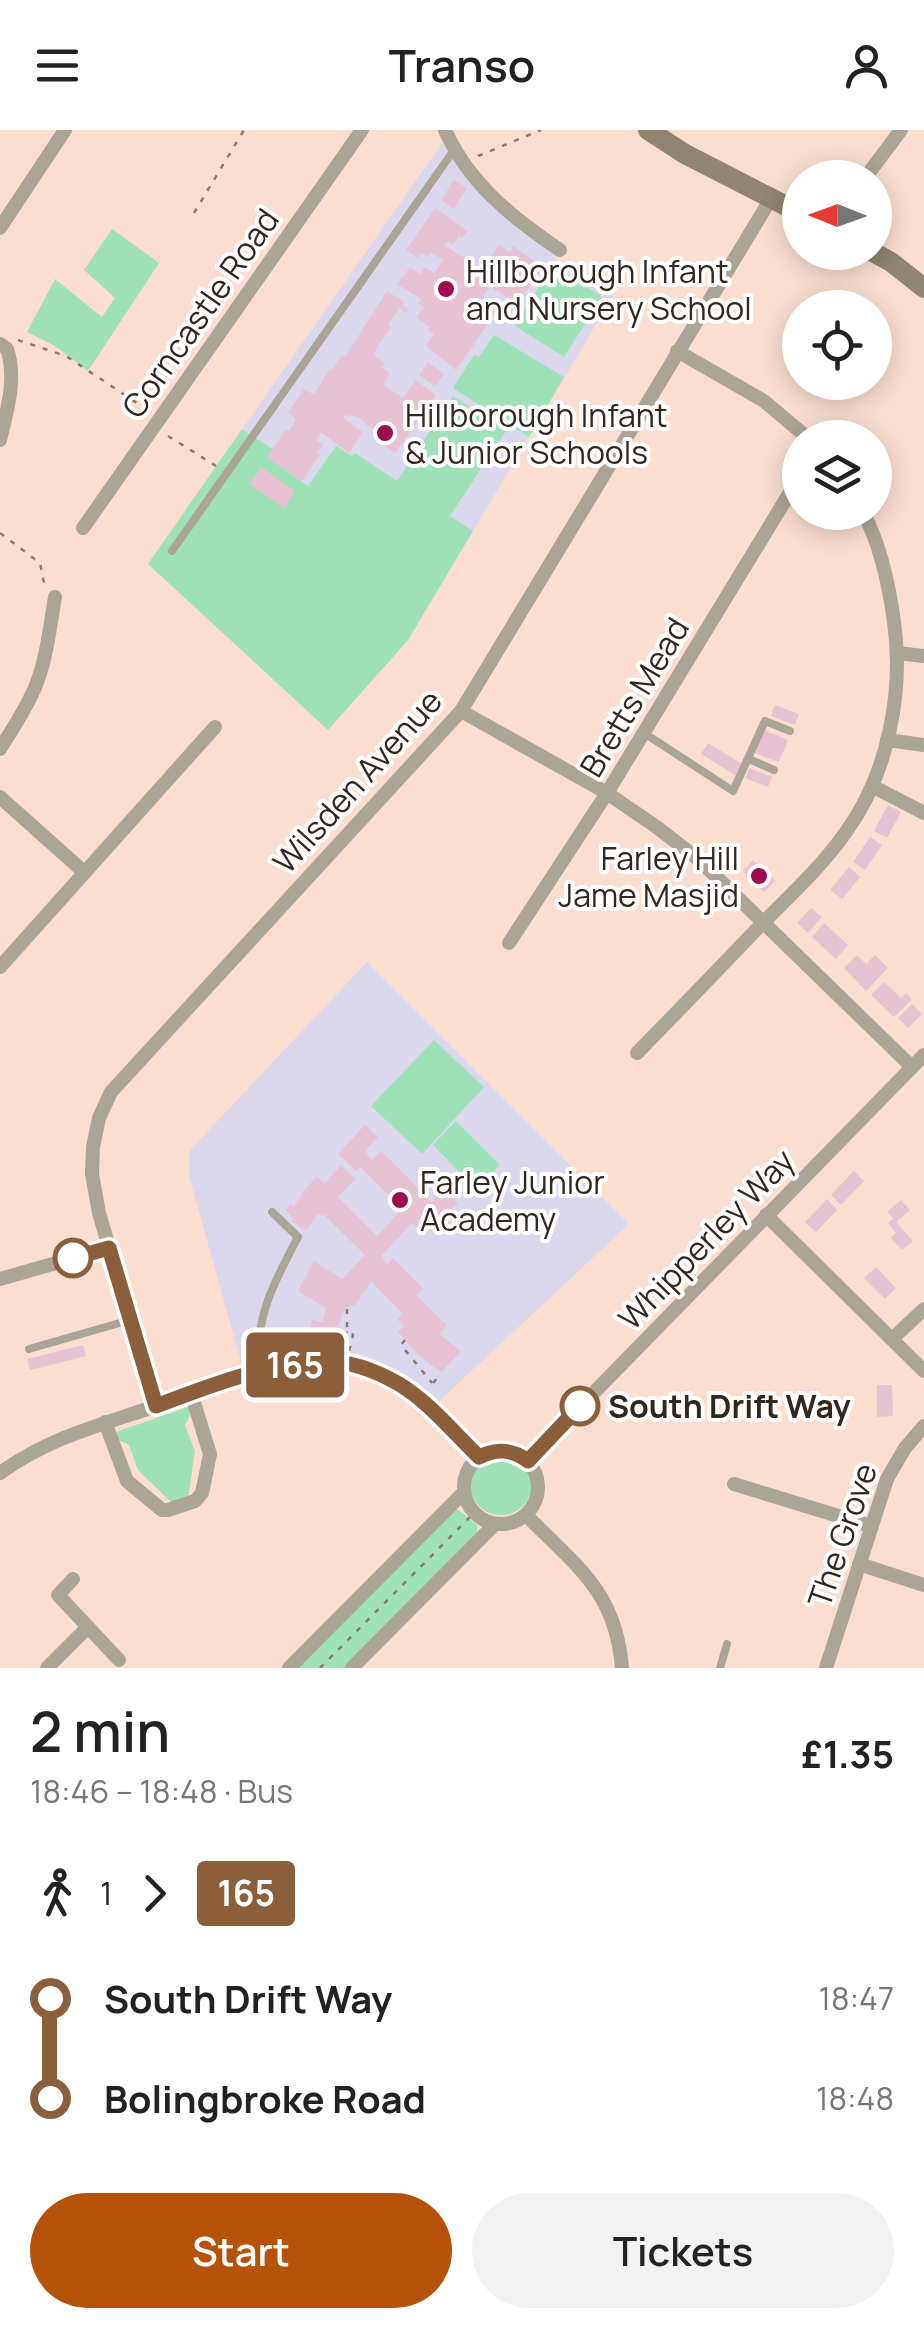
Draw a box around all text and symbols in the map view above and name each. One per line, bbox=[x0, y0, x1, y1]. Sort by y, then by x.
text: Transo bbox=[389, 34, 535, 96]
icon: menu bbox=[30, 38, 85, 93]
icon: person bbox=[839, 38, 894, 93]
north arrow bbox=[782, 160, 892, 270]
map controls bbox=[782, 160, 892, 530]
street label: Corncastle Road bbox=[112, 200, 288, 426]
place label: Hillborough Infant and Nursery School bbox=[466, 249, 752, 330]
marker: Hillborough Infant and Nursery School bbox=[435, 278, 457, 300]
button: locate bbox=[782, 290, 892, 400]
place label: Hillborough Infant & Junior Schools bbox=[405, 393, 668, 474]
button: layers bbox=[782, 420, 892, 530]
marker: Hillborough Infant & Junior Schools bbox=[374, 422, 396, 444]
street label: Bretts Mead bbox=[569, 609, 699, 785]
street label: Wilsden Avenue bbox=[263, 680, 451, 882]
place label: Farley Hill Jame Masjid bbox=[558, 836, 739, 917]
marker: Farley Hill Jame Masjid bbox=[748, 865, 770, 887]
street label: Whipperley Way bbox=[608, 1139, 804, 1339]
place label: Farley Junior Academy bbox=[420, 1160, 605, 1241]
marker: Farley Junior Academy bbox=[389, 1189, 411, 1211]
unlabelled marker bbox=[54, 1239, 92, 1277]
line badge: 165 bbox=[238, 1332, 352, 1398]
text: 165 bbox=[266, 1341, 324, 1389]
place label: South Drift Way bbox=[608, 1384, 851, 1428]
marker: South Drift Way bbox=[561, 1387, 599, 1425]
street label: The Grove bbox=[797, 1457, 887, 1613]
text: 2 min bbox=[30, 1693, 170, 1769]
text: £1.35 bbox=[801, 1727, 894, 1779]
text: 18:46 – 18:48 · Bus bbox=[30, 1769, 293, 1813]
icon: walk bbox=[30, 1866, 85, 1921]
icon: forward bbox=[127, 1866, 182, 1921]
text: 165 bbox=[217, 1869, 275, 1917]
text: 1 bbox=[100, 1871, 112, 1915]
text: South Drift Way bbox=[104, 1972, 392, 2024]
text: 18:47 bbox=[818, 1976, 894, 2020]
text: Bolingbroke Road bbox=[104, 2072, 426, 2124]
text: 18:48 bbox=[816, 2076, 894, 2120]
button: Start bbox=[30, 2193, 452, 2308]
button: Tickets bbox=[472, 2193, 894, 2308]

